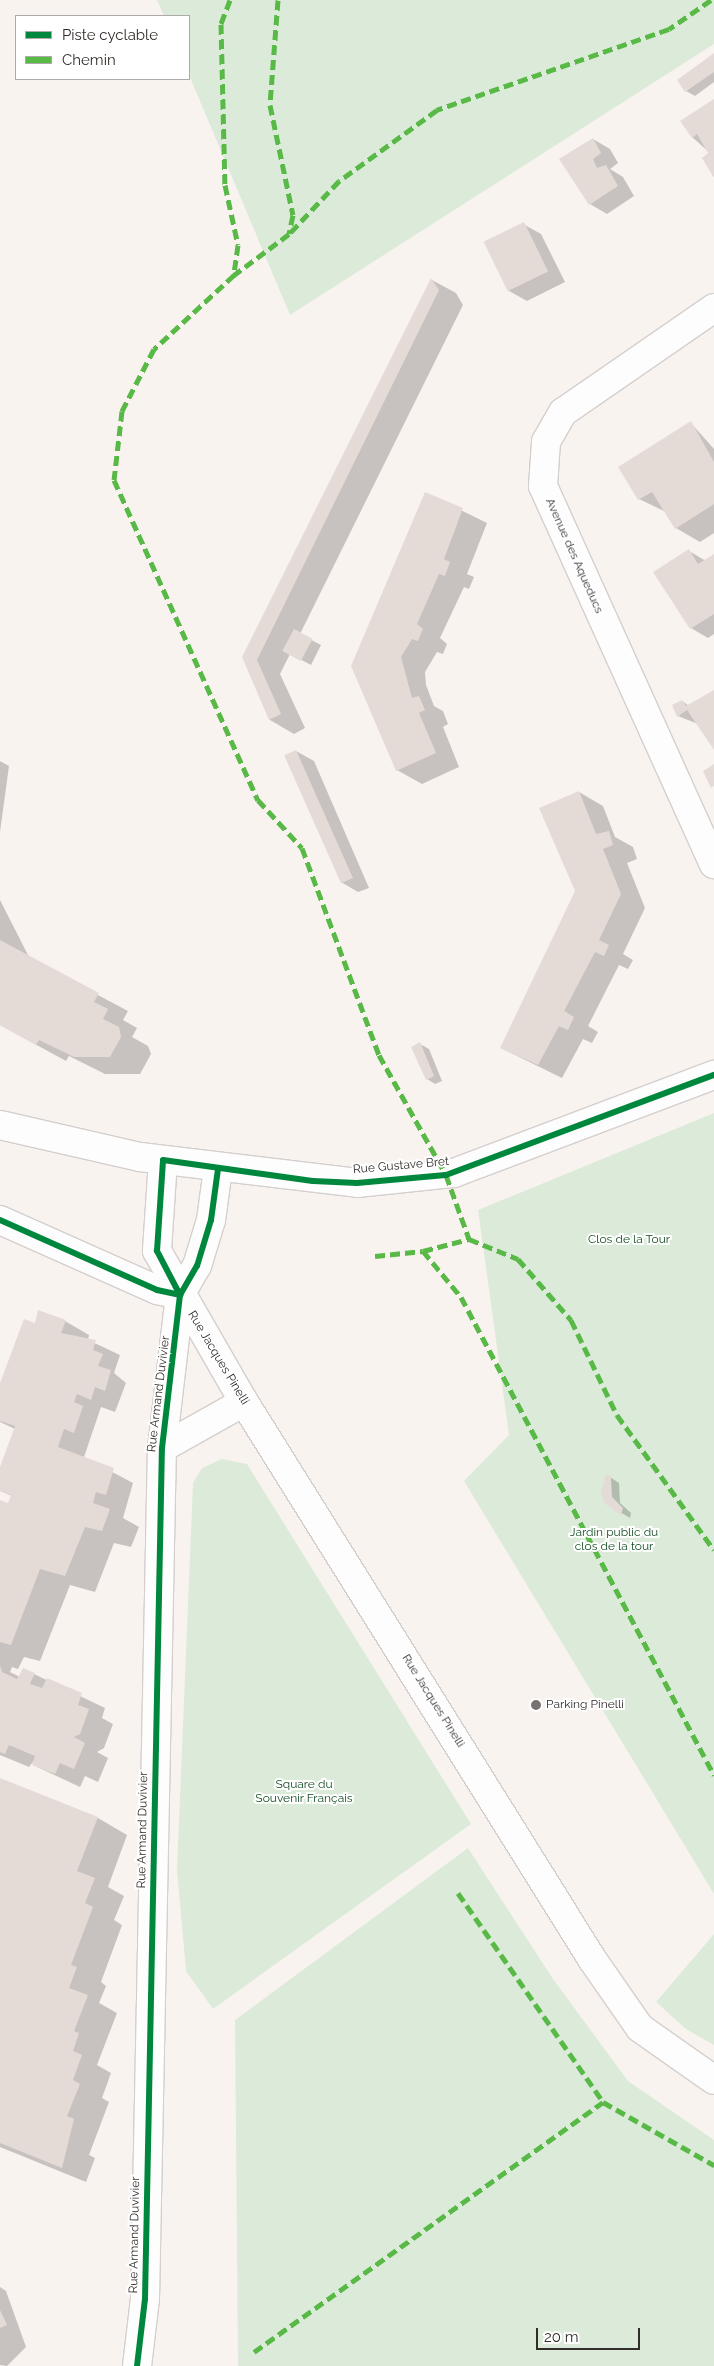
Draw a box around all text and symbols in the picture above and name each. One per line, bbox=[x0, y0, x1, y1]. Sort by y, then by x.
legend bbox=[15, 15, 190, 80]
text: Piste cyclable bbox=[62, 26, 158, 44]
text: Chemin bbox=[62, 51, 116, 69]
street label: Avenue des Aqueducs bbox=[542, 496, 606, 616]
street label: Rue Gustave Bret bbox=[352, 1155, 450, 1177]
park label: Clos de la Tour bbox=[588, 1233, 670, 1247]
street label: Rue Jacques Pinelli bbox=[184, 1308, 252, 1408]
street label: Rue Armand Duvivier bbox=[145, 1335, 173, 1453]
park label: Jardin public du clos de la tour bbox=[570, 1526, 658, 1554]
street label: Rue Jacques Pinelli bbox=[398, 1652, 468, 1750]
place label: Parking Pinelli bbox=[546, 1698, 624, 1712]
marker: Parking Pinelli bbox=[530, 1699, 542, 1711]
street label: Rue Armand Duvivier bbox=[135, 1771, 151, 1889]
park label: Square du Souvenir Français bbox=[255, 1778, 353, 1806]
street label: Rue Armand Duvivier bbox=[127, 2176, 143, 2294]
scale bar bbox=[539, 2318, 643, 2350]
text: 20 m bbox=[544, 2328, 579, 2346]

